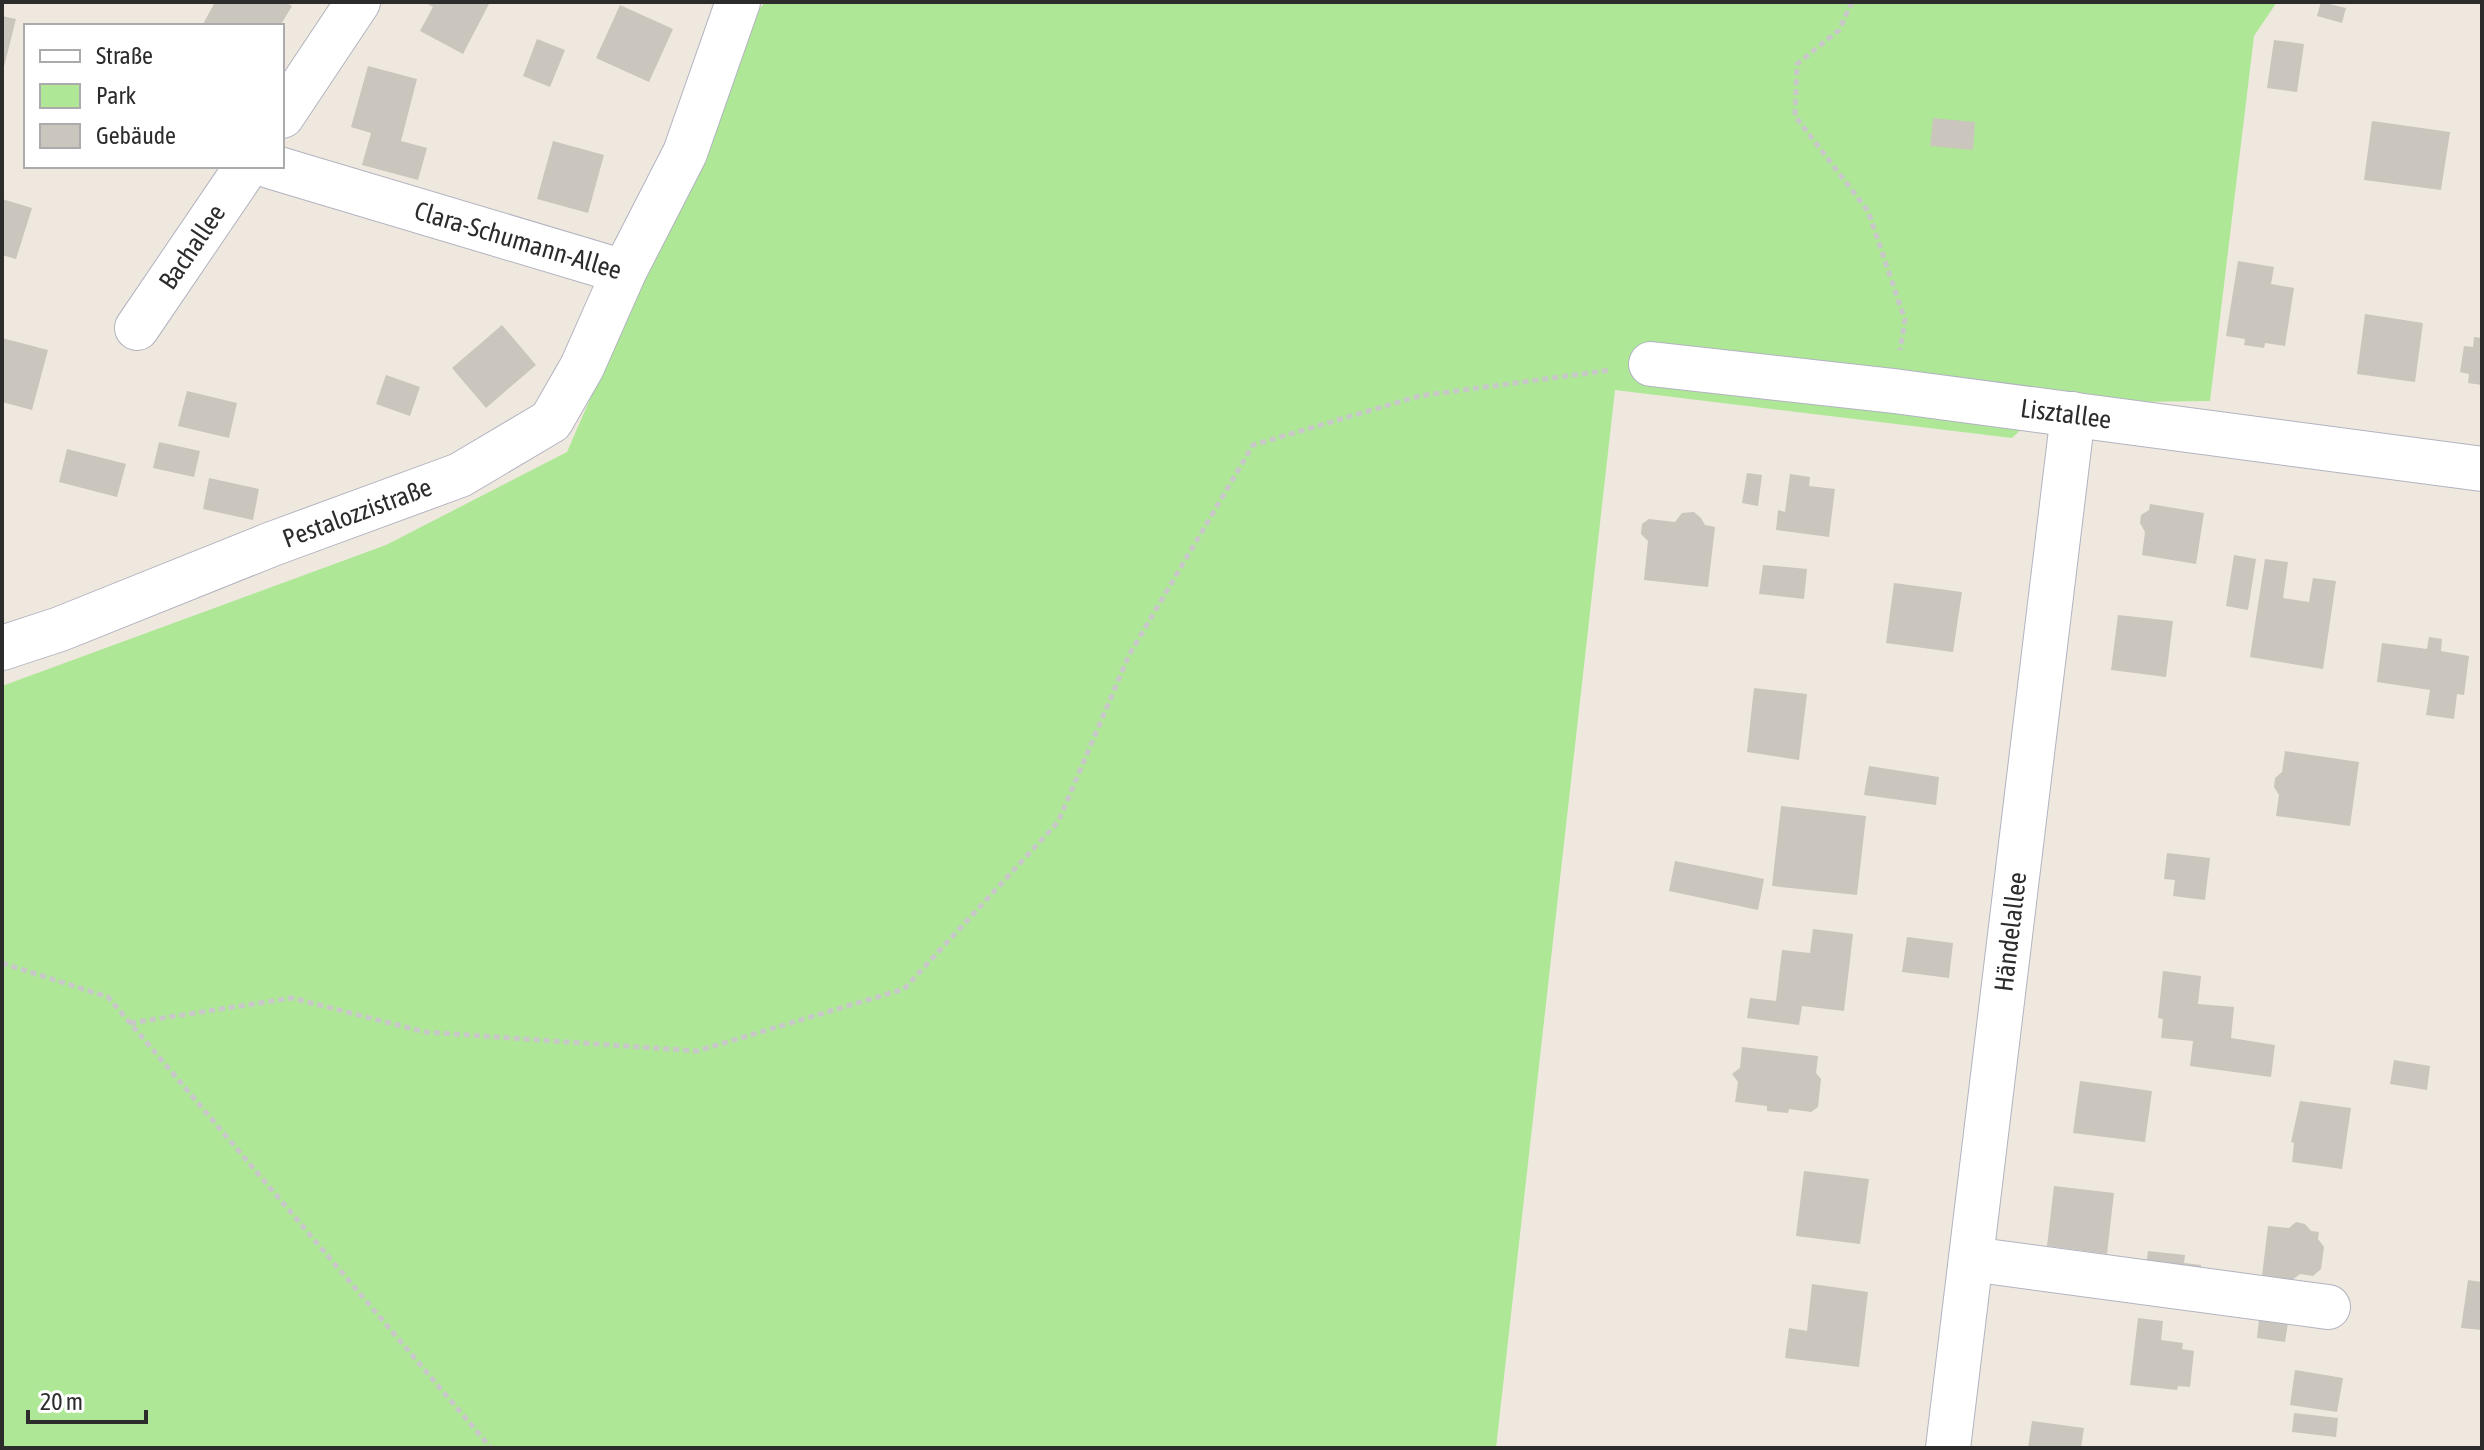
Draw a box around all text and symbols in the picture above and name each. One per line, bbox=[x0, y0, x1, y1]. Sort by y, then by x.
legend bbox=[24, 24, 284, 168]
text: Straße bbox=[96, 42, 153, 69]
text: Park bbox=[96, 82, 137, 109]
text: Gebäude bbox=[96, 122, 176, 149]
street label: Clara-Schumann-Allee bbox=[411, 195, 625, 285]
street label: Bachallee bbox=[153, 199, 231, 295]
street label: Lisztallee bbox=[2019, 393, 2113, 435]
street label: Pestalozzistraße bbox=[278, 472, 436, 554]
street label: Händelallee bbox=[1988, 870, 2032, 993]
scale bar bbox=[28, 1374, 146, 1424]
text: 20 m bbox=[40, 1388, 83, 1415]

